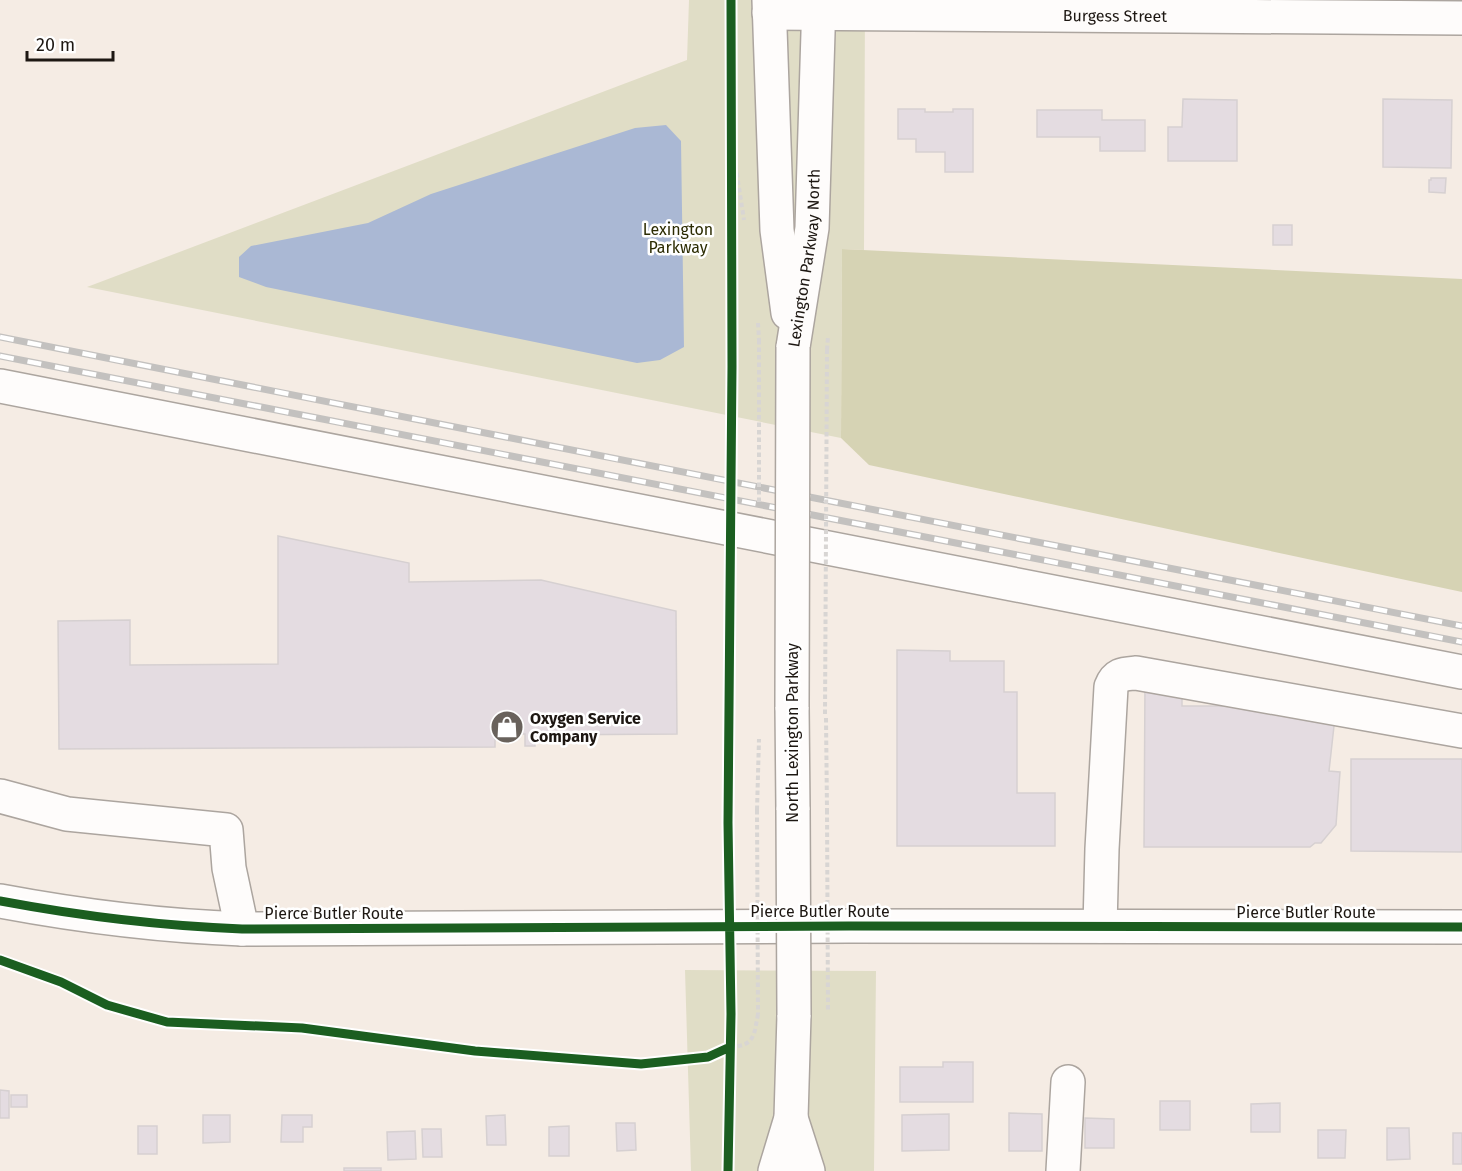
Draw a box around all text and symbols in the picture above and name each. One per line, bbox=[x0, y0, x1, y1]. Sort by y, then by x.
street label: Burgess Street bbox=[1063, 6, 1167, 26]
scale bar bbox=[27, 24, 112, 62]
text: 20 m bbox=[36, 34, 75, 56]
street label: Lexington Parkway North bbox=[784, 168, 824, 348]
park label: Lexington Parkway bbox=[643, 220, 713, 257]
street label: North Lexington Parkway bbox=[783, 643, 802, 823]
shop icon: Oxygen Service Company bbox=[489, 709, 525, 745]
place label: Oxygen Service Company bbox=[530, 709, 641, 746]
street label: Pierce Butler Route bbox=[750, 902, 890, 921]
street label: Pierce Butler Route bbox=[1236, 903, 1376, 922]
street label: Pierce Butler Route bbox=[264, 904, 404, 923]

